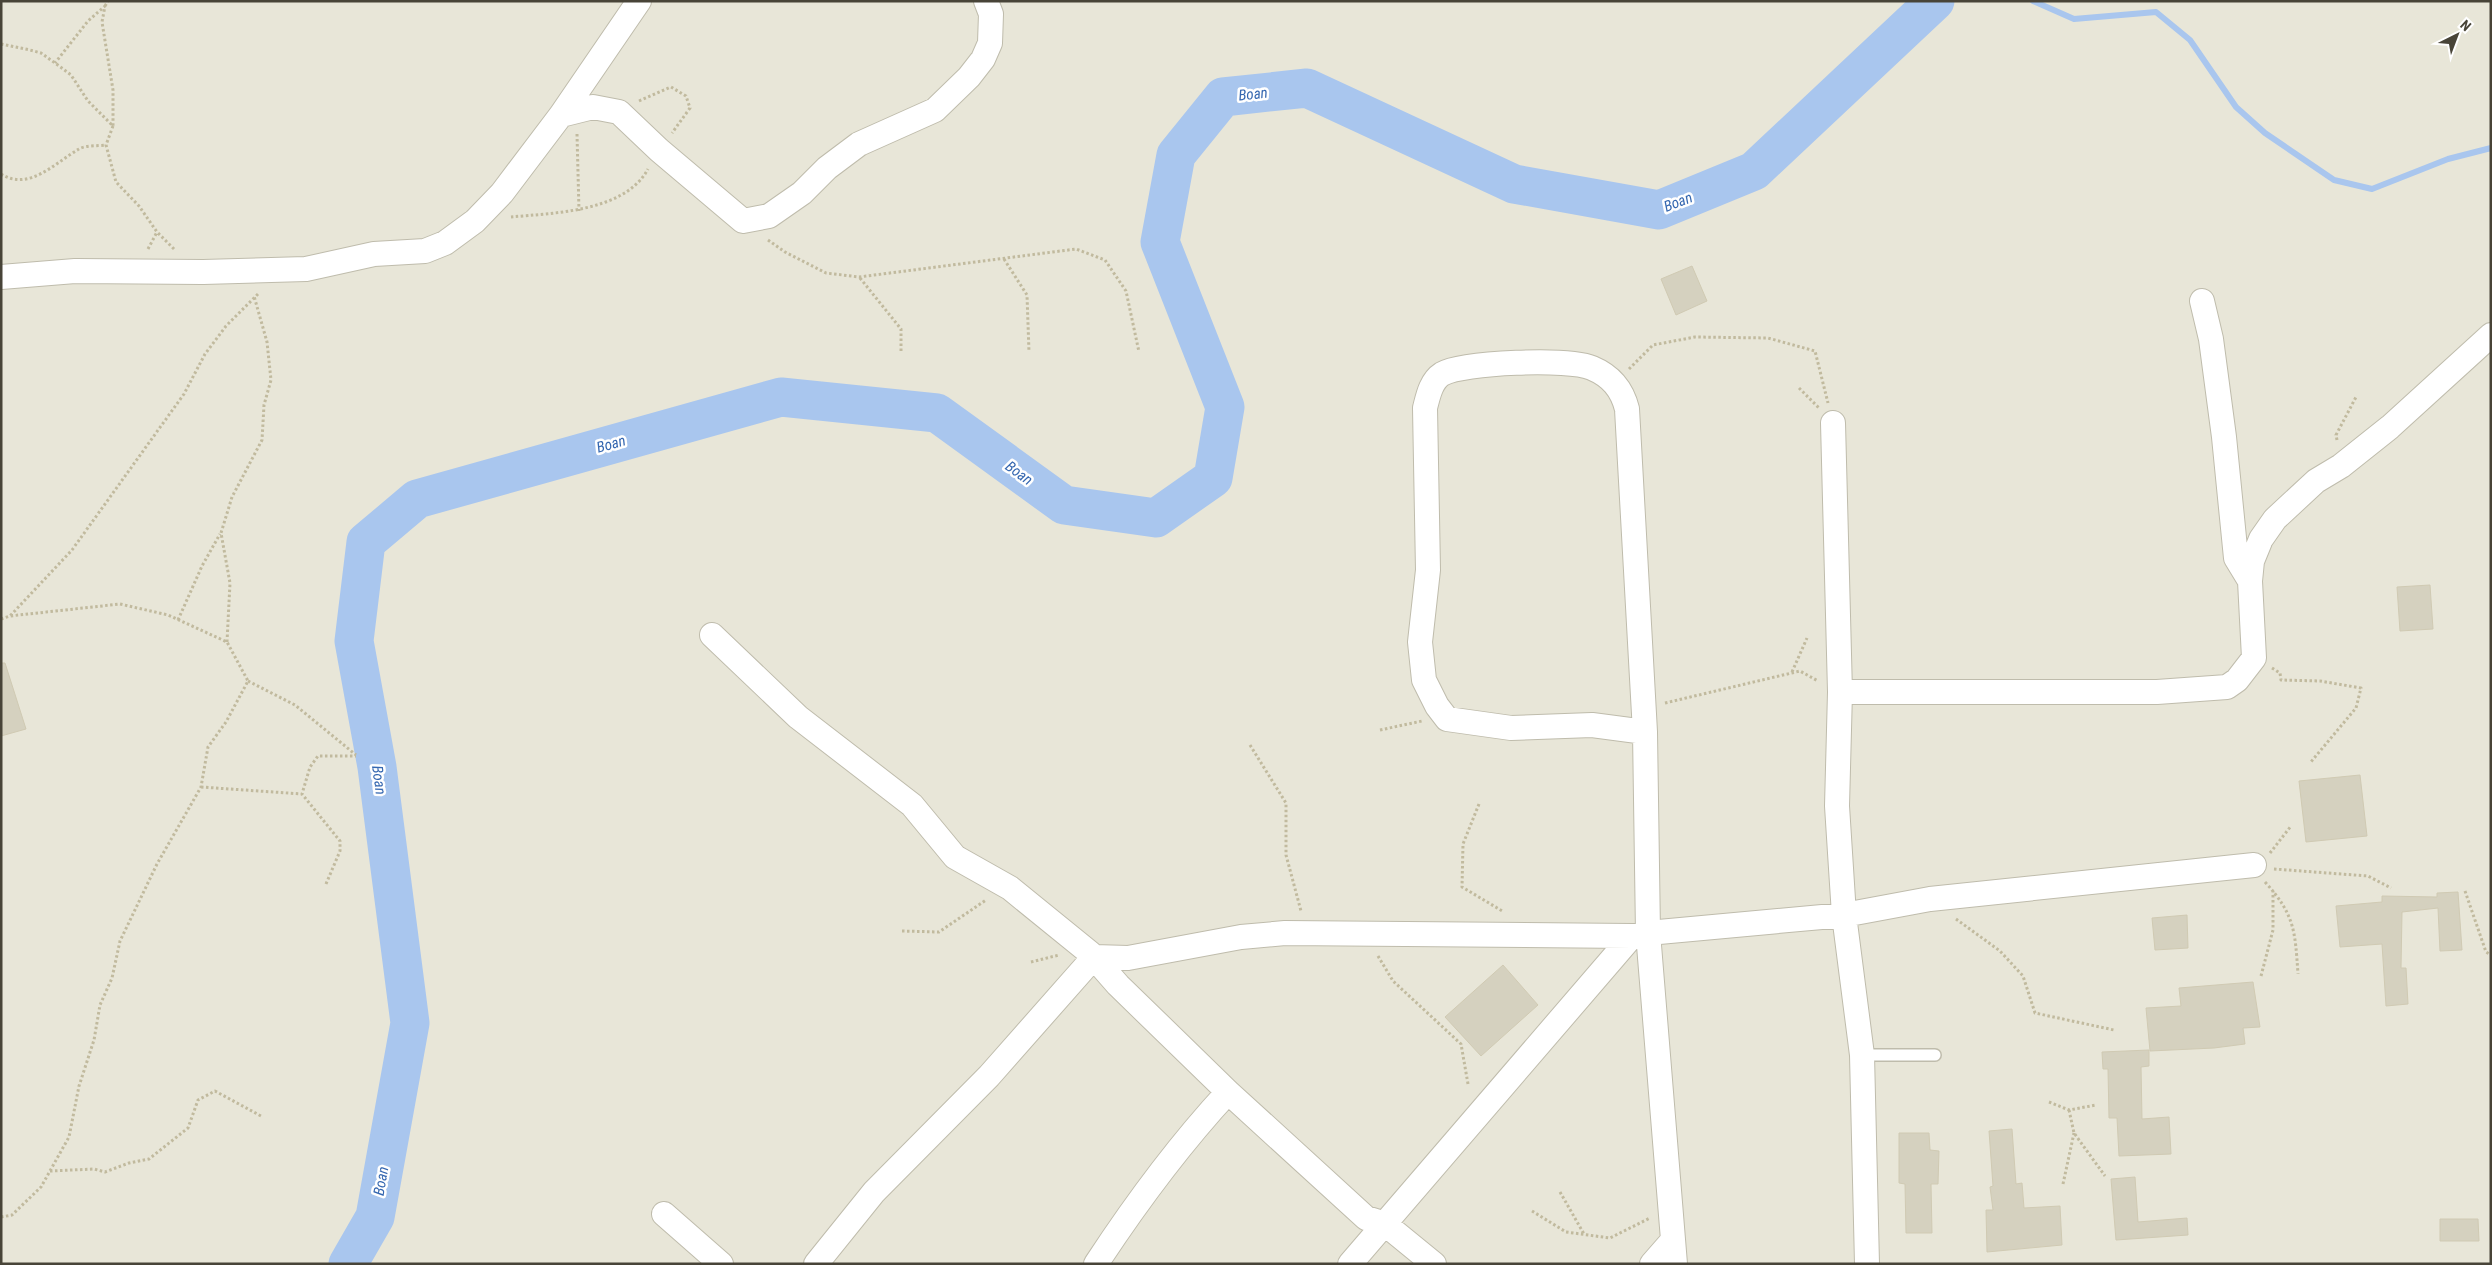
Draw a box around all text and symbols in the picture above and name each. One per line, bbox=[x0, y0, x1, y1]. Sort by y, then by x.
north arrow bbox=[2432, 10, 2482, 60]
text: N bbox=[2457, 17, 2474, 34]
water label: Boan bbox=[1238, 84, 1268, 104]
water label: Boan bbox=[1661, 188, 1695, 216]
water label: Boan bbox=[594, 431, 628, 457]
water label: Boan bbox=[1002, 457, 1036, 489]
water label: Boan bbox=[368, 764, 390, 796]
water label: Boan bbox=[370, 1165, 392, 1197]

